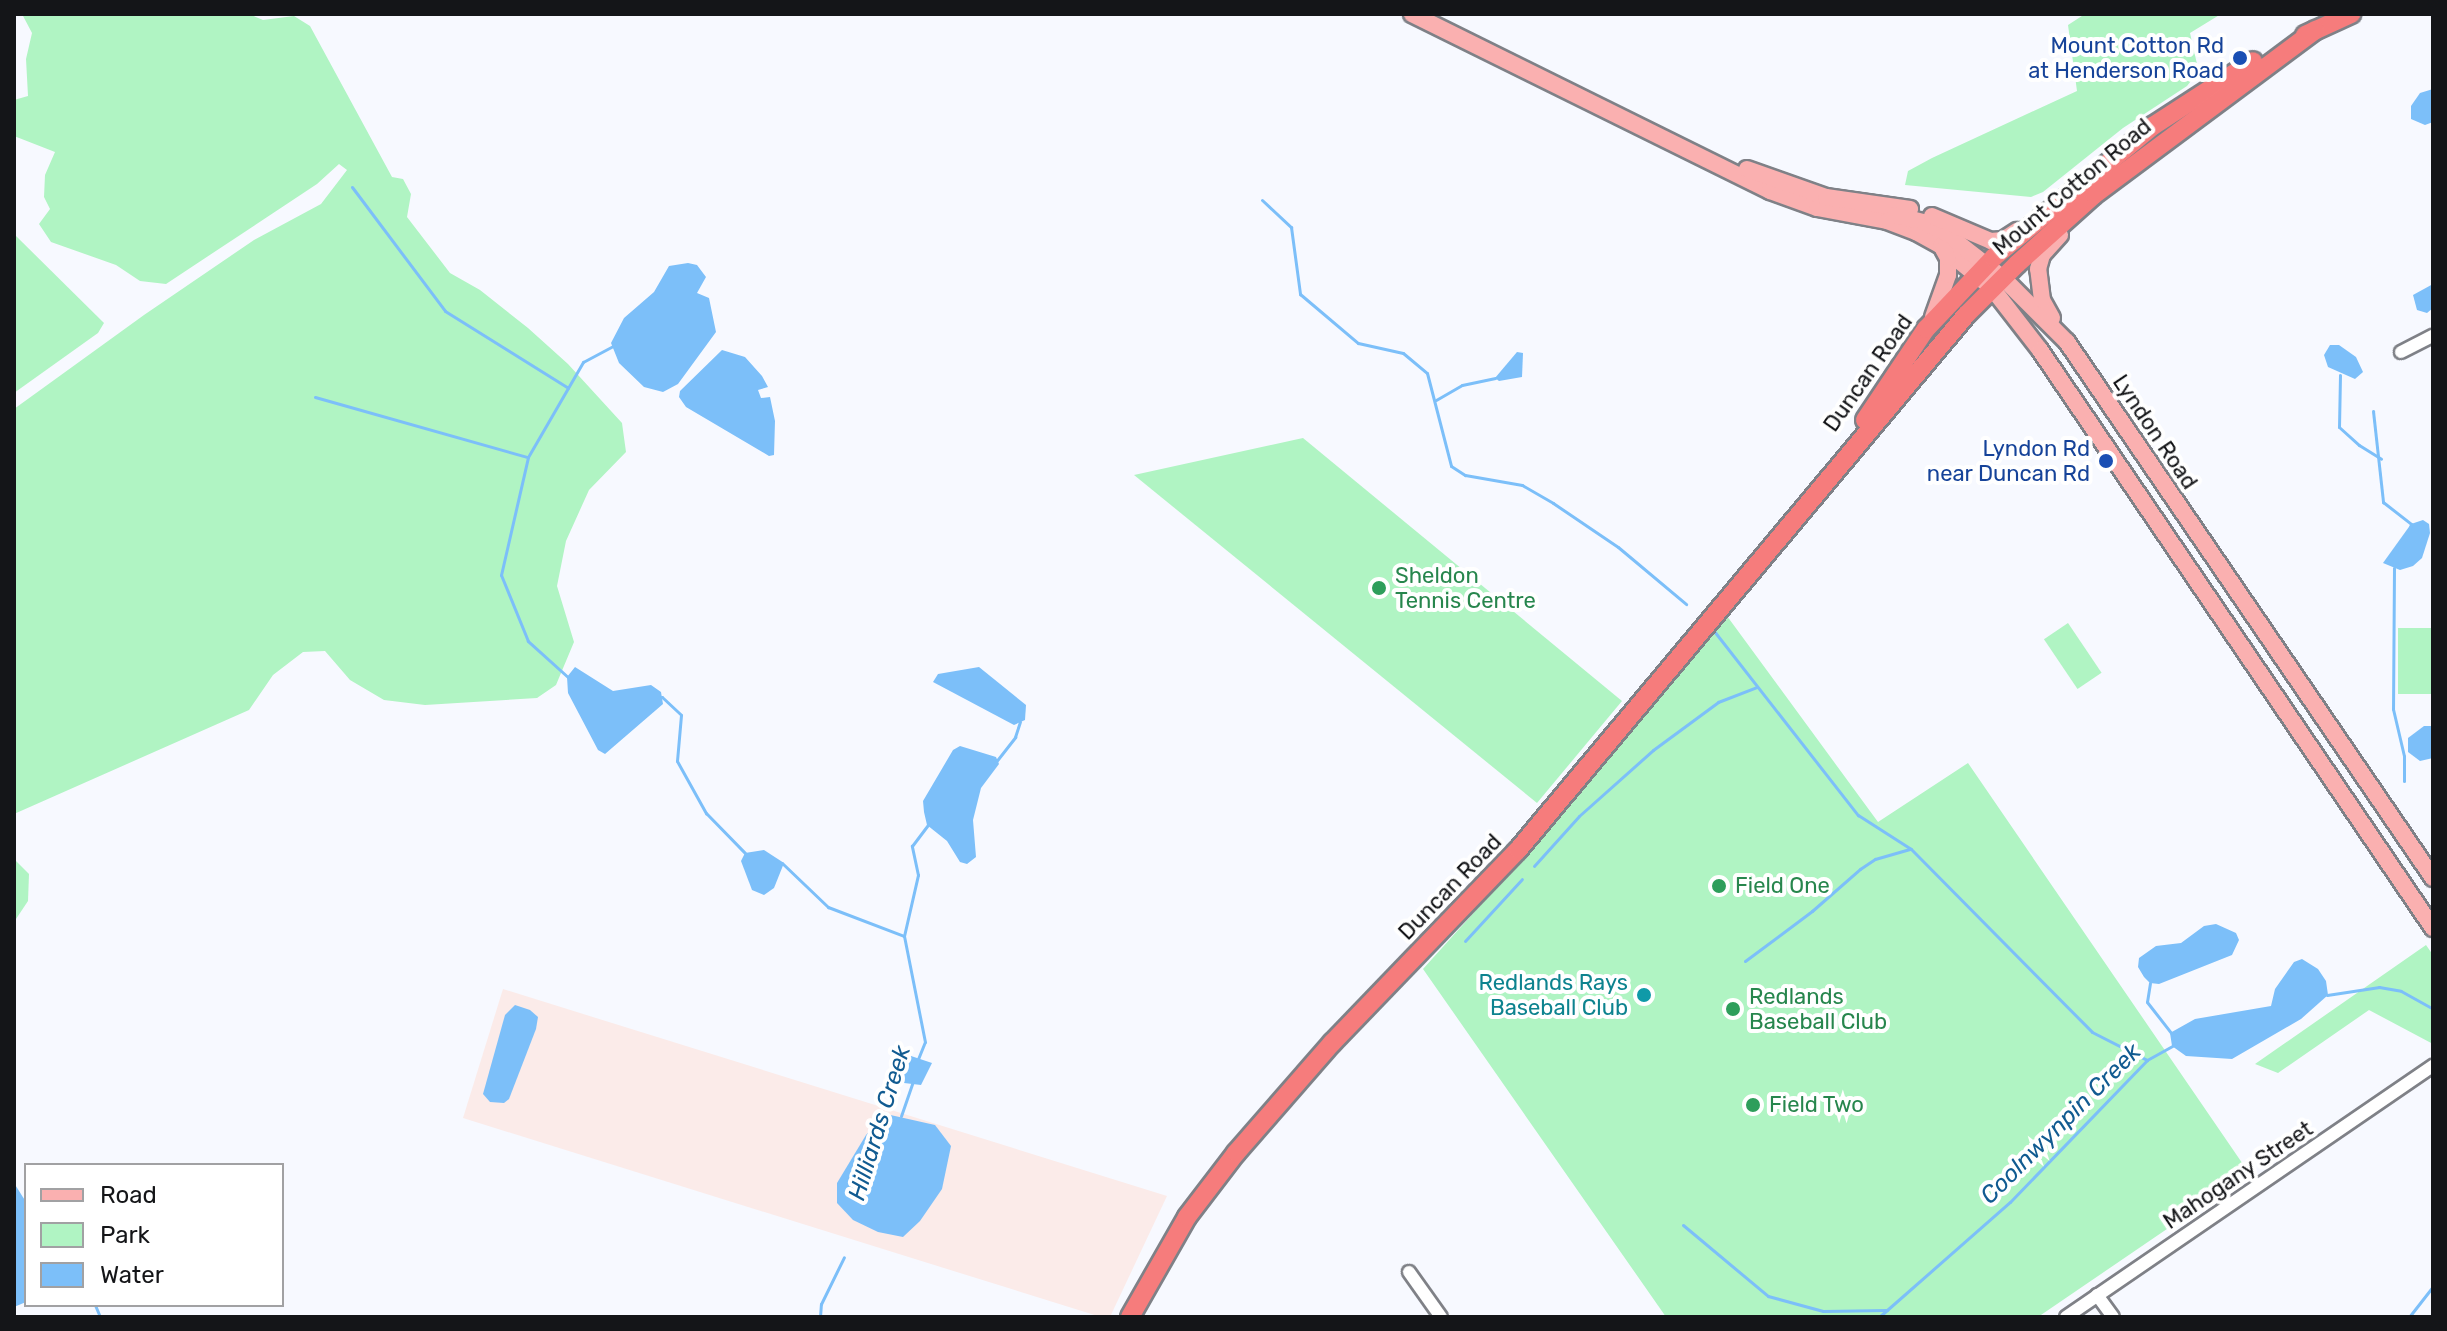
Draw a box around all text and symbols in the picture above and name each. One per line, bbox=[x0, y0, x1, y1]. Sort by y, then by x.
place label: Mount Cotton Rd at Henderson Road bbox=[2028, 32, 2224, 84]
marker: Mount Cotton Rd at Henderson Road bbox=[2231, 49, 2249, 67]
street label: Mount Cotton Road bbox=[1988, 113, 2156, 261]
street label: Duncan Road bbox=[1818, 309, 1918, 437]
street label: Lyndon Road bbox=[2107, 370, 2203, 494]
place label: Lyndon Rd near Duncan Rd bbox=[1926, 435, 2090, 486]
marker: Lyndon Rd near Duncan Rd bbox=[2097, 452, 2115, 470]
place label: Sheldon Tennis Centre bbox=[1395, 562, 1536, 614]
marker: Sheldon Tennis Centre bbox=[1370, 579, 1388, 597]
street label: Duncan Road bbox=[1393, 829, 1507, 945]
place label: Field One bbox=[1735, 873, 1830, 899]
marker: Field One bbox=[1710, 877, 1728, 895]
place label: Redlands Rays Baseball Club bbox=[1478, 969, 1628, 1020]
place label: Redlands Baseball Club bbox=[1749, 983, 1887, 1034]
marker: Redlands Rays Baseball Club bbox=[1635, 986, 1653, 1004]
marker: Redlands Baseball Club bbox=[1724, 1000, 1742, 1018]
water label: Coolnwynpin Creek bbox=[1975, 1038, 2147, 1210]
water label: Hilliards Creek bbox=[843, 1042, 917, 1204]
place label: Field Two bbox=[1769, 1092, 1864, 1118]
marker: Field Two bbox=[1744, 1096, 1762, 1114]
street label: Mahogany Street bbox=[2158, 1115, 2318, 1235]
legend bbox=[24, 1163, 284, 1307]
text: Road bbox=[100, 1181, 157, 1209]
text: Park bbox=[100, 1221, 150, 1249]
text: Water bbox=[100, 1261, 164, 1289]

